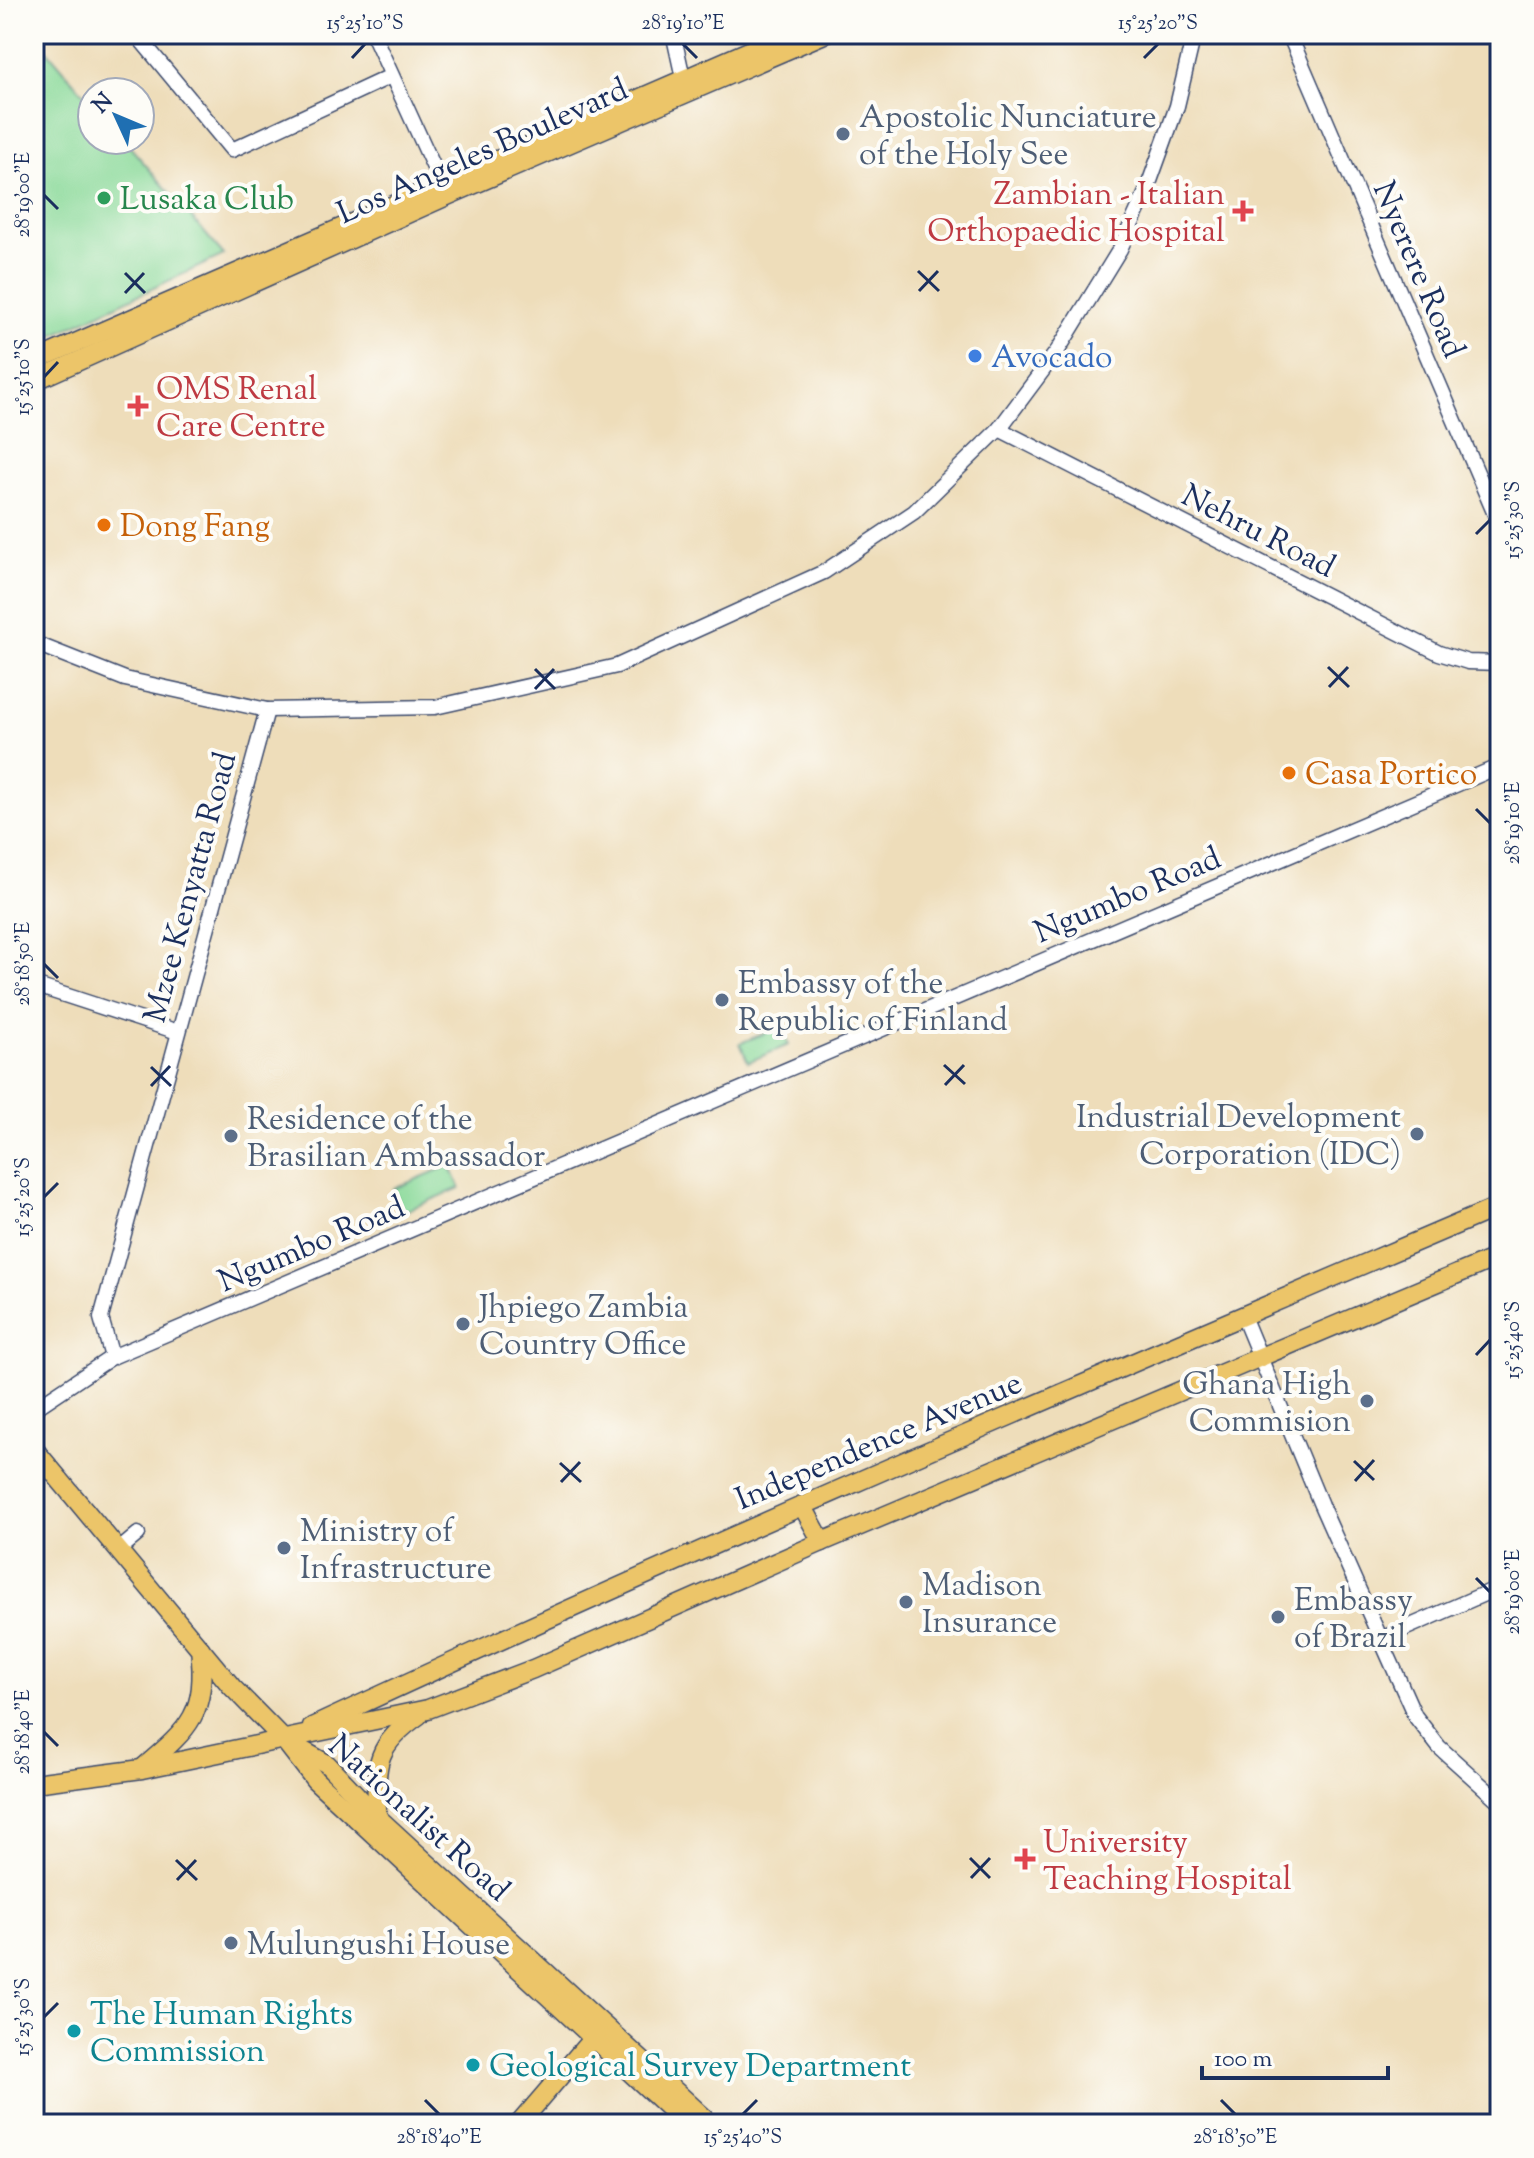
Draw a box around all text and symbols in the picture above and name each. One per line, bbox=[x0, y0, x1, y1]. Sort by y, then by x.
text: 15°25'10"S bbox=[326, 10, 404, 39]
text: 28°19'10"E bbox=[642, 10, 724, 39]
text: 15°25'20"S bbox=[1118, 10, 1198, 39]
street label: Los Angeles Boulevard bbox=[330, 68, 636, 238]
north arrow bbox=[76, 76, 156, 156]
text: N bbox=[86, 86, 122, 122]
place label: Apostolic Nunciature of the Holy See bbox=[859, 96, 1157, 179]
marker: Apostolic Nunciature of the Holy See bbox=[834, 125, 852, 143]
text: 28°19'00"E bbox=[10, 152, 39, 238]
place label: Zambian - Italian Orthopaedic Hospital bbox=[927, 173, 1225, 256]
street label: Nyerere Road bbox=[1359, 175, 1475, 366]
place label: Lusaka Club bbox=[120, 178, 294, 224]
marker: Lusaka Club bbox=[95, 189, 113, 207]
marker: Zambian - Italian Orthopaedic Hospital bbox=[1232, 200, 1254, 222]
place label: Avocado bbox=[991, 336, 1113, 382]
text: 15°25'10"S bbox=[10, 338, 39, 416]
marker: Avocado bbox=[966, 347, 984, 365]
place label: OMS Renal Care Centre bbox=[156, 368, 326, 451]
marker: OMS Renal Care Centre bbox=[127, 395, 149, 417]
street label: Nehru Road bbox=[1173, 474, 1343, 591]
text: 15°25'30"S bbox=[1500, 481, 1529, 559]
place label: Dong Fang bbox=[120, 505, 270, 551]
marker: Dong Fang bbox=[95, 516, 113, 534]
street label: Mzee Kenyatta Road bbox=[134, 747, 250, 1028]
place label: Casa Portico bbox=[1305, 753, 1477, 799]
marker: Casa Portico bbox=[1280, 764, 1298, 782]
text: 28°19'10"E bbox=[1500, 782, 1529, 864]
street label: Ngumbo Road bbox=[1028, 837, 1229, 957]
text: 28°18'50"E bbox=[10, 922, 39, 1006]
place label: Embassy of the Republic of Finland bbox=[738, 962, 1008, 1045]
marker: Embassy of the Republic of Finland bbox=[713, 991, 731, 1009]
place label: Industrial Development Corporation (IDC) bbox=[1076, 1096, 1401, 1179]
place label: Residence of the Brasilian Ambassador bbox=[247, 1098, 545, 1181]
marker: Industrial Development Corporation (IDC) bbox=[1408, 1125, 1426, 1143]
marker: Residence of the Brasilian Ambassador bbox=[222, 1127, 240, 1145]
text: 15°25'20"S bbox=[10, 1157, 39, 1237]
street label: Ngumbo Road bbox=[212, 1186, 413, 1306]
place label: Jhpiego Zambia Country Office bbox=[477, 1286, 689, 1369]
text: 15°25'40"S bbox=[1500, 1301, 1529, 1379]
marker: Jhpiego Zambia Country Office bbox=[454, 1315, 472, 1333]
street label: Independence Avenue bbox=[729, 1362, 1029, 1524]
place label: Ghana High Commision bbox=[1182, 1363, 1351, 1446]
marker: Ghana High Commision bbox=[1358, 1392, 1376, 1410]
place label: Ministry of Infrastructure bbox=[300, 1510, 492, 1593]
marker: Ministry of Infrastructure bbox=[275, 1539, 293, 1557]
text: 28°19'00"E bbox=[1500, 1549, 1529, 1635]
place label: Madison Insurance bbox=[922, 1564, 1057, 1647]
place label: Embassy of Brazil bbox=[1294, 1579, 1413, 1662]
marker: Madison Insurance bbox=[897, 1593, 915, 1611]
marker: Embassy of Brazil bbox=[1269, 1608, 1287, 1626]
text: 28°18'40"E bbox=[10, 1689, 39, 1775]
street label: Nationalist Road bbox=[317, 1725, 519, 1914]
place label: University Teaching Hospital bbox=[1043, 1821, 1292, 1904]
marker: University Teaching Hospital bbox=[1014, 1848, 1036, 1870]
place label: Mulungushi House bbox=[247, 1923, 510, 1969]
marker: Mulungushi House bbox=[222, 1934, 240, 1952]
text: 15°25'30"S bbox=[10, 1978, 39, 2056]
place label: The Human Rights Commission bbox=[90, 1993, 353, 2076]
marker: The Human Rights Commission bbox=[65, 2022, 83, 2040]
scale bar bbox=[1202, 2030, 1388, 2080]
text: 100 m bbox=[1214, 2043, 1272, 2077]
place label: Geological Survey Department bbox=[489, 2045, 911, 2091]
marker: Geological Survey Department bbox=[464, 2056, 482, 2074]
text: 28°18'40"E bbox=[396, 2124, 482, 2153]
text: 15°25'40"S bbox=[704, 2124, 782, 2153]
text: 28°18'50"E bbox=[1193, 2124, 1277, 2153]

